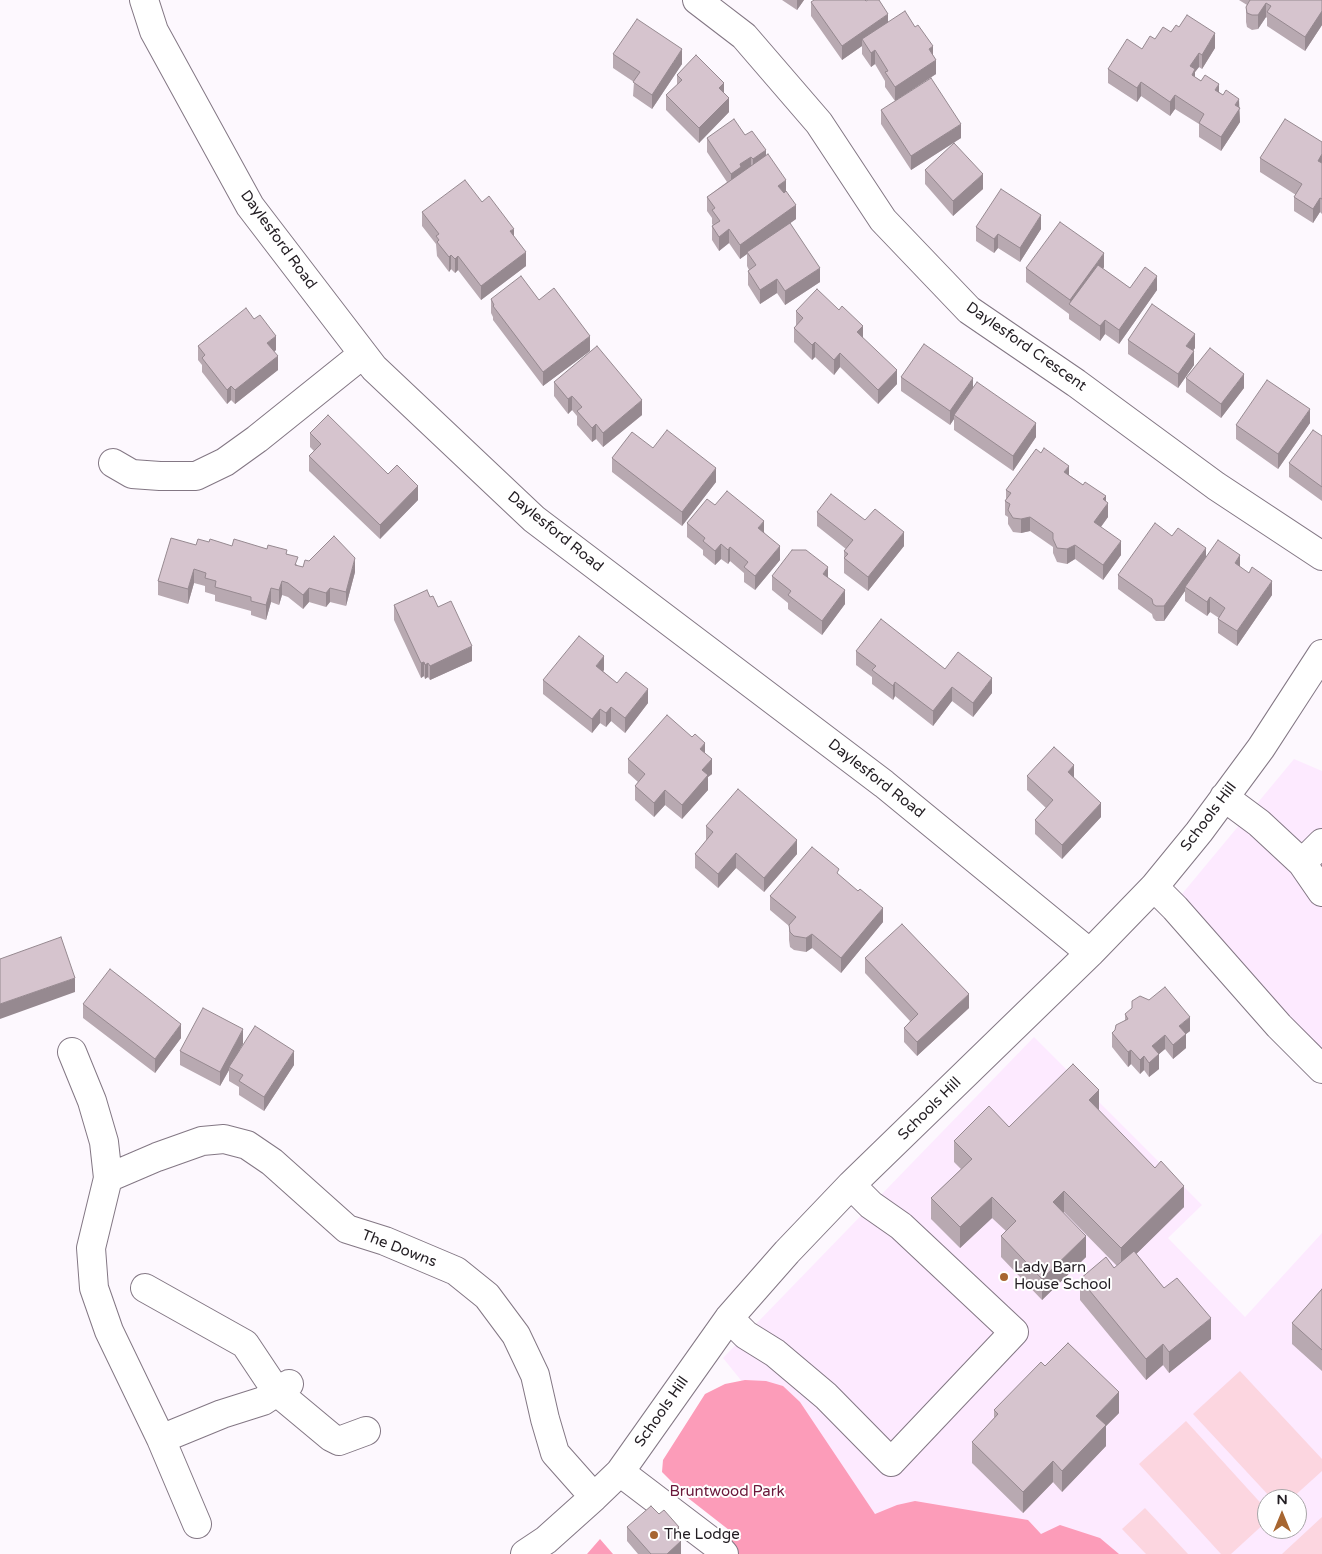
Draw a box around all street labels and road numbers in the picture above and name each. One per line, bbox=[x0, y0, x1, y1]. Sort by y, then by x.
street label: Daylesford Road bbox=[236, 187, 320, 293]
street label: Daylesford Crescent bbox=[962, 299, 1090, 395]
street label: Daylesford Road bbox=[504, 488, 606, 576]
street label: Daylesford Road bbox=[824, 736, 928, 822]
street label: Schools Hill bbox=[1177, 779, 1241, 855]
street label: Schools Hill bbox=[895, 1074, 965, 1144]
street label: The Downs bbox=[359, 1226, 439, 1272]
street label: Schools Hill bbox=[631, 1373, 693, 1451]

